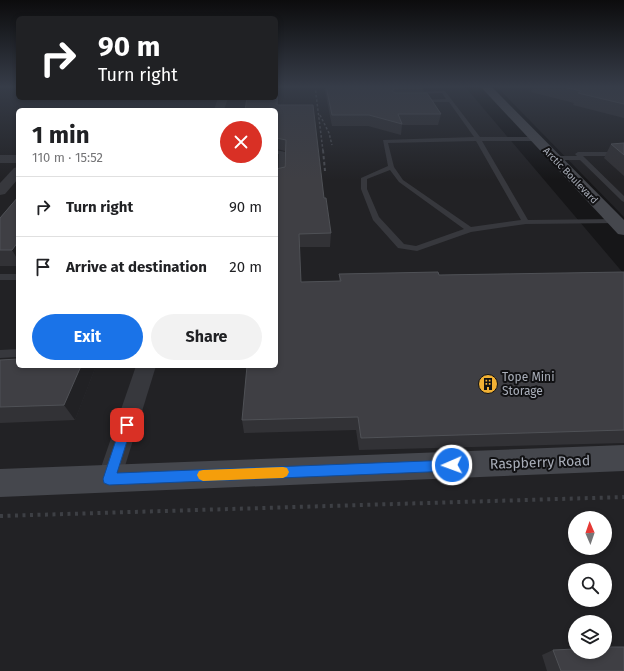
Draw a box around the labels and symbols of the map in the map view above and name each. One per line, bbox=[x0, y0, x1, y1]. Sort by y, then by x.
street label: Arctic Boulevard bbox=[540, 145, 600, 206]
place label: Tope Mini Storage bbox=[502, 370, 555, 398]
building icon: Tope Mini Storage bbox=[477, 373, 499, 395]
pin bbox=[110, 408, 144, 442]
position arrow bbox=[431, 444, 473, 486]
street label: Raspberry Road bbox=[490, 452, 590, 473]
north arrow bbox=[568, 511, 612, 555]

